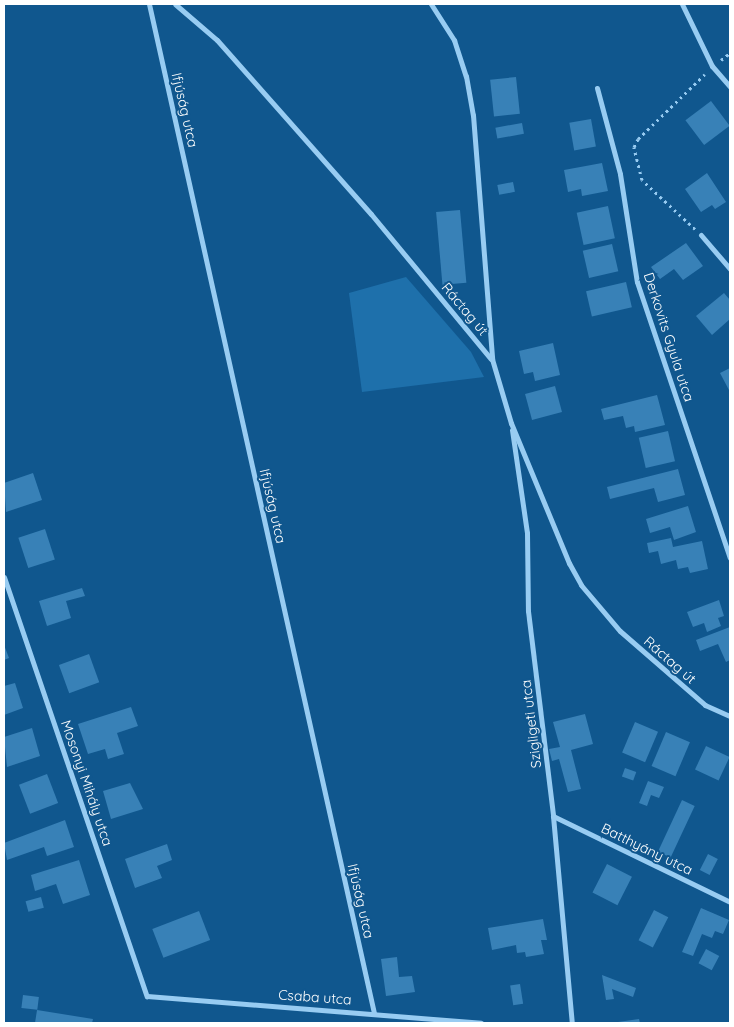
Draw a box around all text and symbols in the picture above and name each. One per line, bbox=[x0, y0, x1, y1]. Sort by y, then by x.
street label: Ifjúság utca bbox=[168, 71, 202, 149]
street label: Derkovits Gyula utca bbox=[640, 270, 698, 404]
street label: Ráctag út bbox=[438, 279, 492, 339]
street label: Ifjúság utca bbox=[256, 467, 290, 545]
street label: Ráctag út bbox=[640, 633, 700, 687]
street label: Szigligeti utca bbox=[517, 679, 545, 769]
street label: Mosonyi Mihály utca bbox=[58, 718, 116, 848]
street label: Batthyány utca bbox=[599, 820, 695, 878]
street label: Ifjúság utca bbox=[344, 862, 378, 940]
street label: Csaba utca bbox=[278, 986, 352, 1008]

